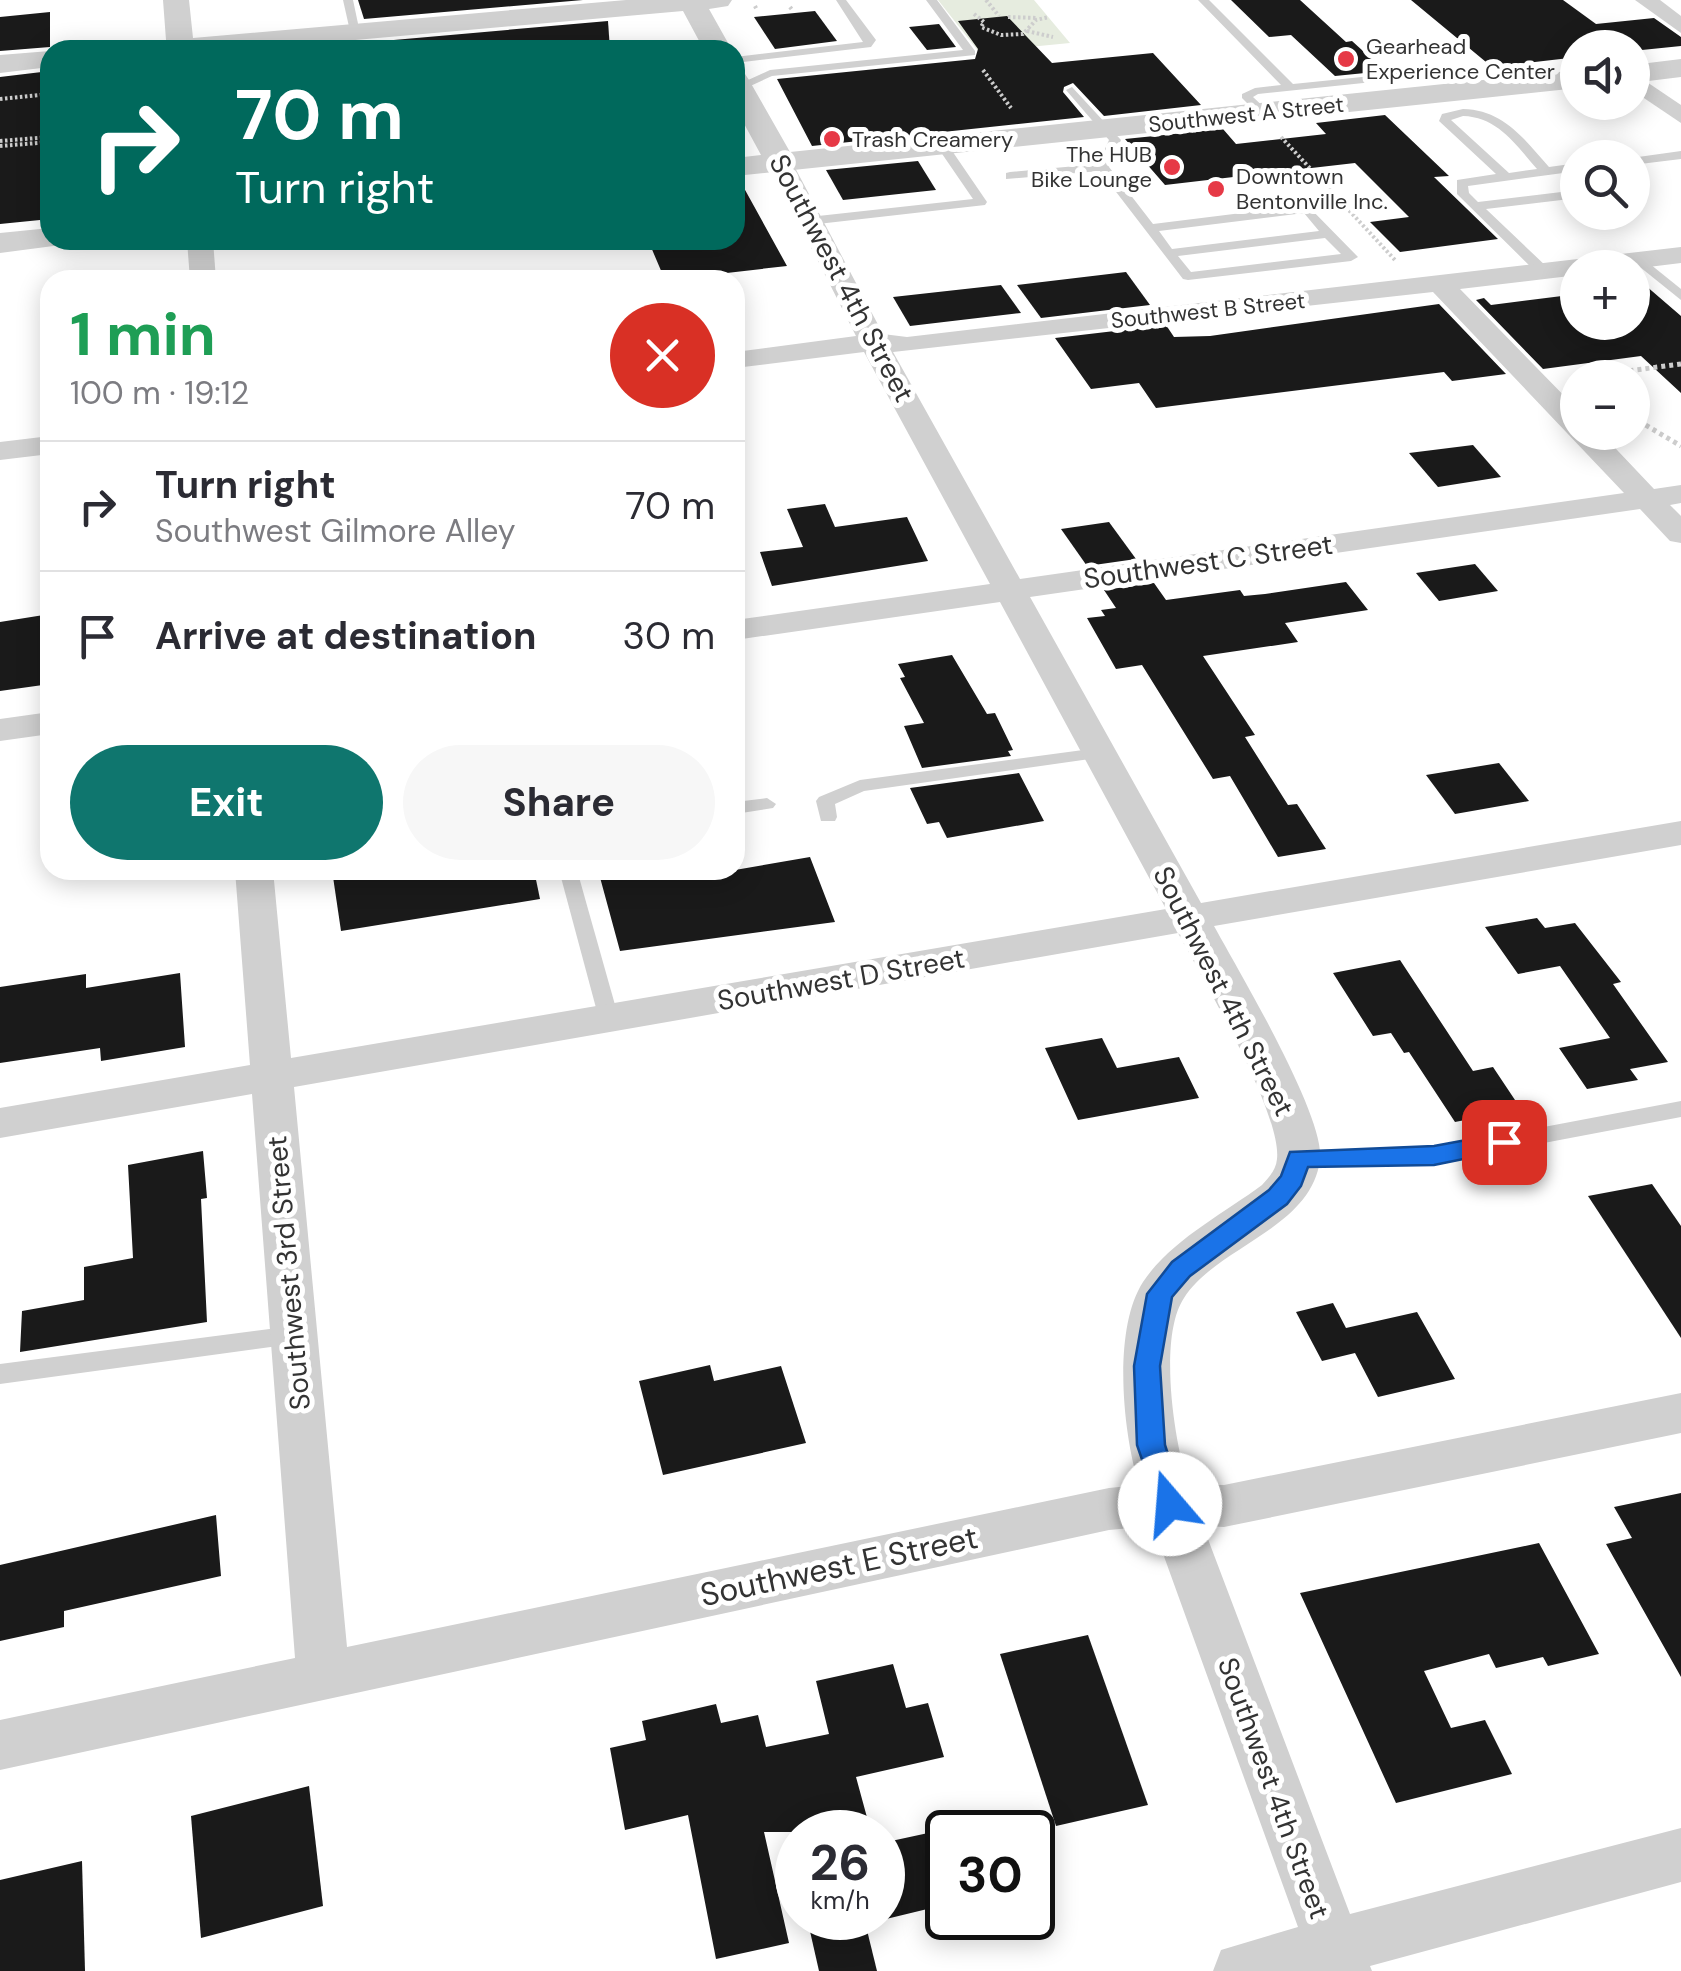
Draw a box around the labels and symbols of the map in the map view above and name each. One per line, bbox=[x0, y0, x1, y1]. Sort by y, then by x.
place label: Gearhead Experience Center bbox=[1366, 32, 1555, 86]
marker: Gearhead Experience Center bbox=[1335, 48, 1357, 70]
street label: Southwest A Street bbox=[1147, 90, 1345, 139]
place label: Trash Creamery bbox=[852, 125, 1013, 154]
marker: Trash Creamery bbox=[821, 128, 843, 150]
place label: The HUB Bike Lounge bbox=[1031, 140, 1152, 194]
street label: Southwest 4th Street bbox=[761, 148, 923, 409]
marker: The HUB Bike Lounge bbox=[1161, 156, 1183, 178]
place label: Downtown Bentonville Inc. bbox=[1236, 162, 1388, 216]
marker: Downtown Bentonville Inc. bbox=[1205, 178, 1227, 200]
street label: Southwest B Street bbox=[1110, 286, 1307, 335]
street label: Southwest C Street bbox=[1081, 526, 1335, 597]
street label: Southwest 4th Street bbox=[1145, 860, 1303, 1122]
street label: Southwest D Street bbox=[714, 940, 968, 1019]
pin bbox=[1462, 1100, 1547, 1185]
street label: Southwest 3rd Street bbox=[258, 1134, 319, 1412]
position arrow bbox=[1118, 1452, 1222, 1556]
street label: Southwest E Street bbox=[696, 1516, 982, 1616]
street label: Southwest 4th Street bbox=[1209, 1652, 1338, 1924]
speed limit sign: 30 bbox=[925, 1810, 1055, 1940]

